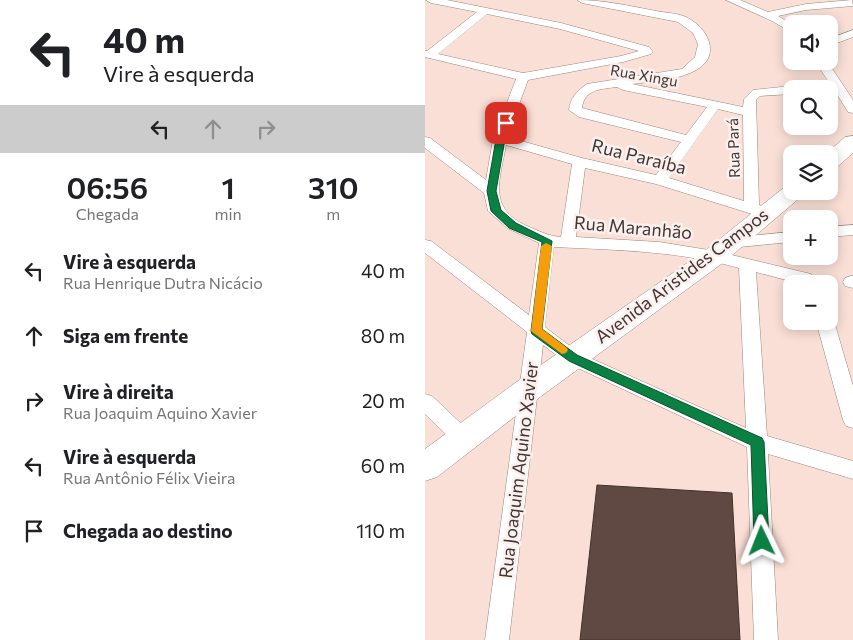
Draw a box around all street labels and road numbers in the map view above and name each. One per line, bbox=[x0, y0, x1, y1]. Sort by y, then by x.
street label: Rua Xingu bbox=[609, 60, 679, 90]
street label: Rua Pará bbox=[723, 118, 743, 178]
street label: Rua Paraíba bbox=[590, 134, 689, 178]
street label: Avenida Aristides Campos bbox=[590, 203, 772, 348]
street label: Rua Maranhão bbox=[573, 211, 693, 243]
street label: Rua Joaquim Aquino Xavier bbox=[494, 360, 542, 580]

